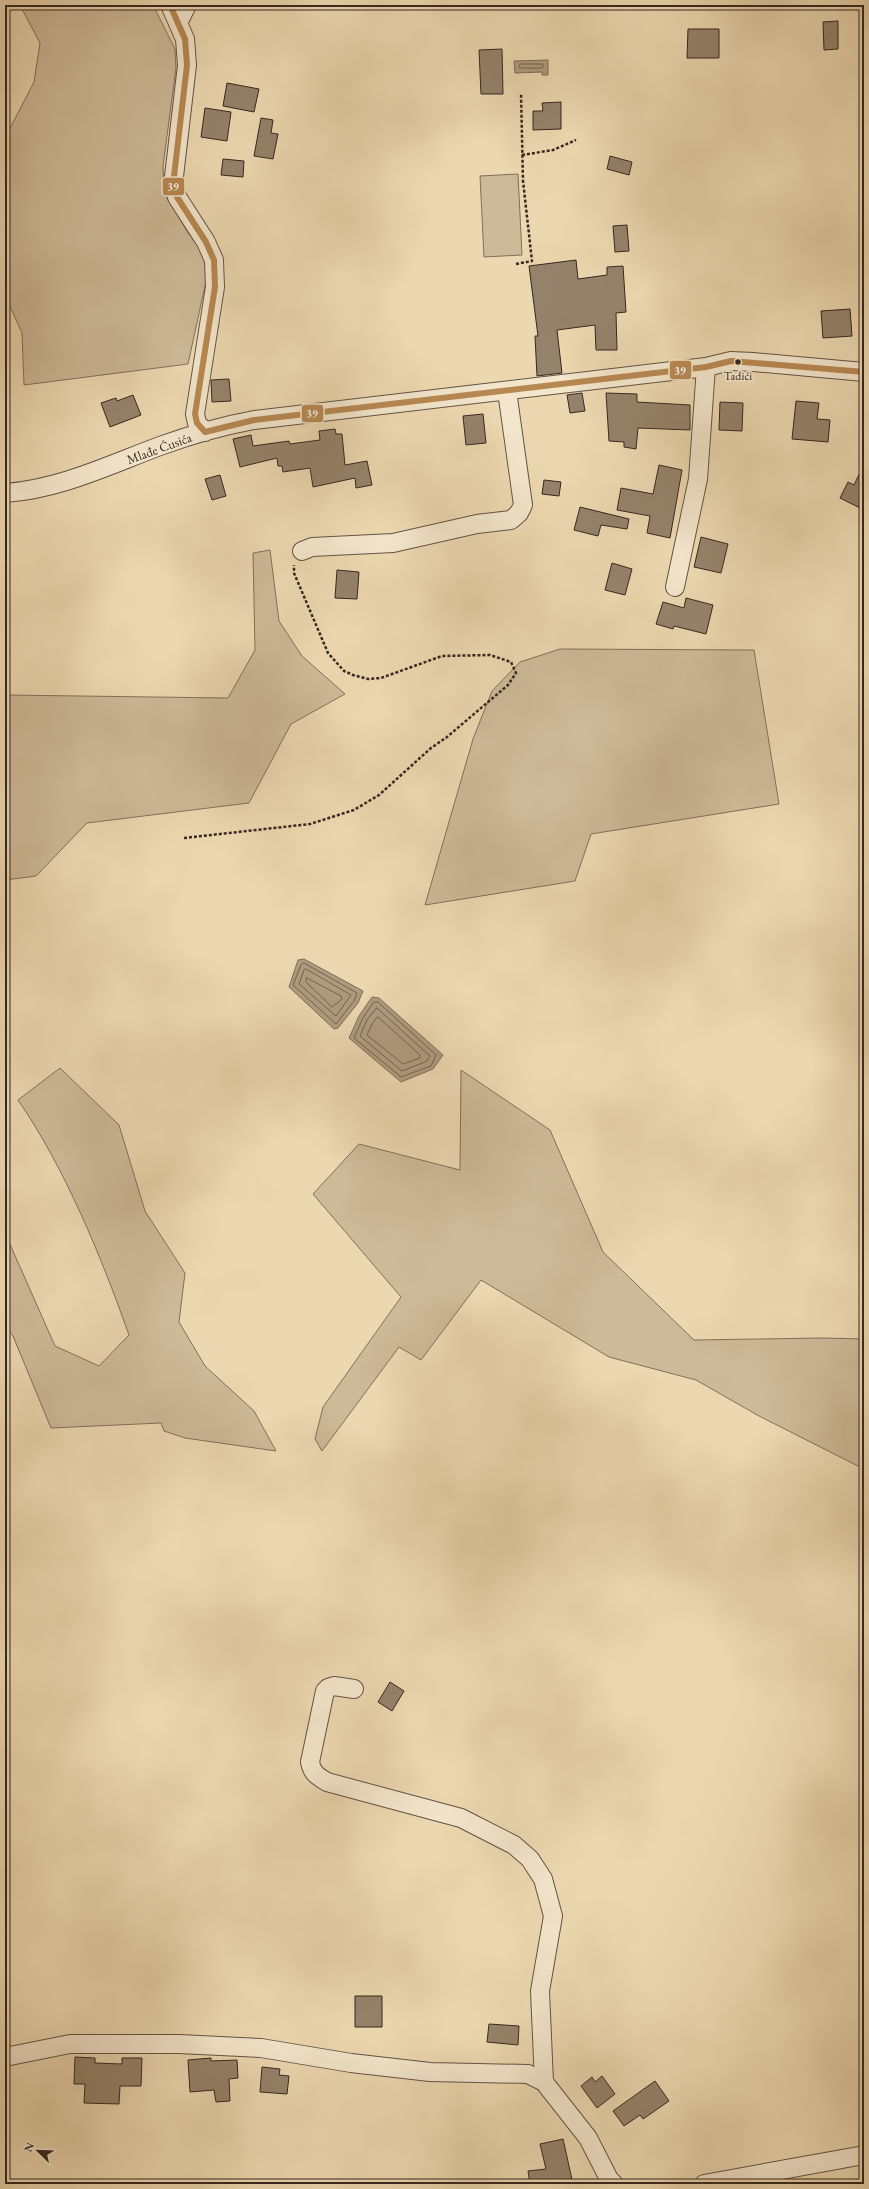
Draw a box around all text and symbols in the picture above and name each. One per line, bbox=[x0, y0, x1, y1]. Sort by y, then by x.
line badge: 39 bbox=[162, 177, 185, 196]
text: 39 bbox=[167, 179, 179, 193]
marker: Tadići bbox=[733, 357, 743, 367]
line badge: 39 bbox=[669, 360, 692, 380]
text: 39 bbox=[674, 363, 686, 377]
place label: Tadići bbox=[724, 368, 752, 384]
line badge: 39 bbox=[301, 404, 324, 423]
text: 39 bbox=[306, 406, 318, 420]
street label: Mlađe Ćusića bbox=[124, 429, 195, 468]
north arrow bbox=[18, 2131, 58, 2171]
text: N bbox=[21, 2140, 37, 2154]

